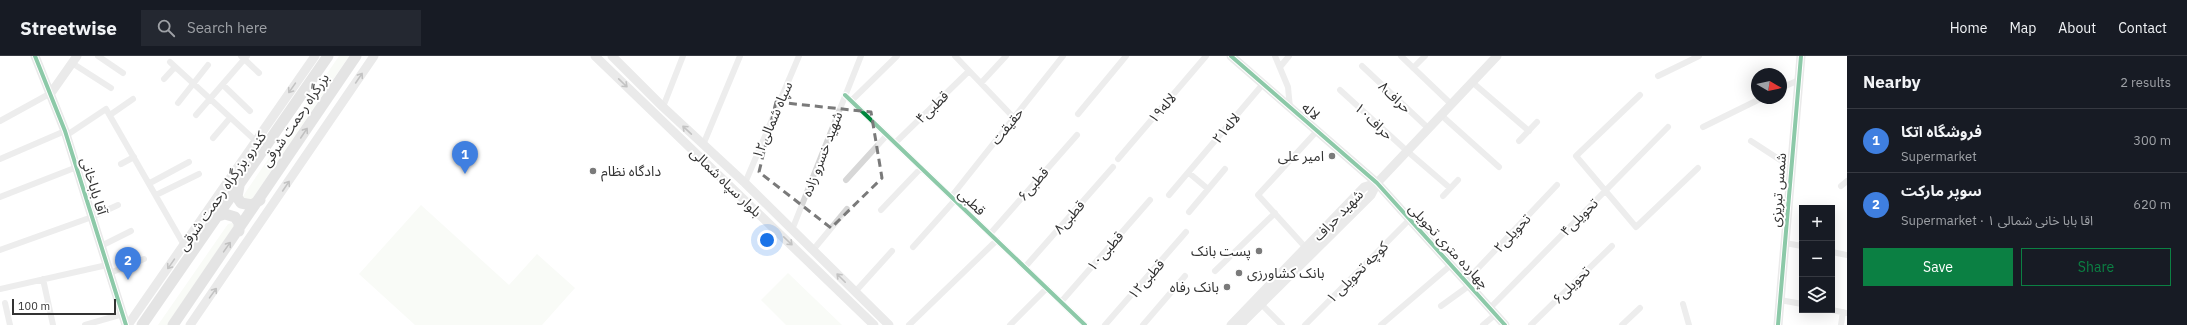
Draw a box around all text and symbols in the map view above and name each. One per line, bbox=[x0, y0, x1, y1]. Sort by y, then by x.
search box bbox=[141, 10, 421, 46]
text: Streetwise bbox=[20, 16, 117, 40]
icon: search bbox=[155, 17, 177, 39]
text: Search here bbox=[187, 18, 267, 37]
text: Home bbox=[1950, 19, 1987, 37]
text: Map bbox=[2009, 19, 2036, 37]
text: About bbox=[2058, 19, 2096, 37]
text: Contact bbox=[2118, 19, 2167, 37]
north arrow bbox=[1751, 68, 1787, 104]
street label: بزرگراه رحمت شرقی bbox=[257, 69, 333, 170]
text: Nearby bbox=[1863, 71, 1921, 93]
one-way arrow bbox=[355, 73, 363, 84]
text: 2 results bbox=[2120, 74, 2171, 91]
street label: حراف۸ bbox=[1375, 77, 1415, 117]
one-way arrow bbox=[618, 78, 628, 88]
street label: سپاه شمالی۱۲ bbox=[748, 79, 797, 162]
one-way arrow bbox=[288, 82, 296, 93]
street label: قطبی۴ bbox=[912, 87, 952, 127]
street label: لاله۱۹ bbox=[1144, 89, 1180, 127]
street label: لاله bbox=[1298, 98, 1324, 124]
street label: حراف۱۰ bbox=[1351, 99, 1397, 143]
street label: حقیقت bbox=[987, 104, 1027, 148]
street label: شهید خسرو زاده bbox=[798, 109, 846, 199]
street label: لاله۲۱ bbox=[1208, 109, 1244, 147]
text: فروشگاه اتکا bbox=[1901, 122, 1982, 141]
one-way arrow bbox=[682, 125, 692, 135]
street label: کندرو بزرگراه رحمت شرقی bbox=[174, 127, 270, 254]
one-way arrow bbox=[300, 127, 308, 138]
text: 1 bbox=[1872, 132, 1880, 149]
text: 300 m bbox=[2133, 132, 2171, 149]
pin: 1 bbox=[452, 141, 478, 174]
street label: بلوار سپاه شمالی bbox=[686, 143, 766, 222]
place label: امیر علی bbox=[1278, 147, 1324, 165]
text: Supermarket bbox=[1901, 148, 1977, 165]
marker: امیر علی bbox=[1327, 151, 1337, 161]
street label: شمس تبریزی bbox=[1766, 152, 1790, 228]
street label: آقا باباخانی bbox=[77, 155, 111, 218]
place label: دادگاه نظام bbox=[601, 162, 661, 182]
street label: قطبی۶ bbox=[1013, 163, 1053, 205]
marker: دادگاه نظام bbox=[588, 166, 598, 176]
one-way arrow bbox=[282, 181, 290, 192]
text: سوپر مارکت bbox=[1901, 181, 1982, 200]
street label: قطبی bbox=[954, 185, 990, 219]
street label: شهید حراف bbox=[1309, 186, 1367, 244]
street label: تحویلی۴ bbox=[1556, 194, 1602, 240]
street label: قطبی۸ bbox=[1049, 196, 1089, 238]
text: 2 bbox=[1872, 196, 1880, 213]
text: 620 m bbox=[2133, 196, 2171, 213]
street label: چهارده متری تحویلی bbox=[1404, 200, 1493, 293]
map controls bbox=[1799, 205, 1835, 313]
button: + bbox=[1799, 205, 1835, 241]
street label: تحویلی۲ bbox=[1490, 210, 1534, 256]
text: Supermarket · ۱ اقا بابا خانی شمالی bbox=[1901, 212, 2093, 229]
street label: قطبی۱۰ bbox=[1083, 227, 1127, 275]
your location bbox=[757, 230, 777, 250]
one-way arrow bbox=[782, 236, 792, 245]
street label: کوچه تحویلی ۱ bbox=[1322, 237, 1393, 308]
button: − bbox=[1799, 241, 1835, 277]
one-way arrow bbox=[223, 242, 232, 253]
place label: پست بانک bbox=[1191, 242, 1251, 261]
marker: پست بانک bbox=[1254, 246, 1264, 256]
pin: 2 bbox=[115, 247, 141, 280]
button: Save bbox=[1863, 248, 2013, 286]
button: Share bbox=[2021, 248, 2171, 286]
street label: قطبی۱۲ bbox=[1124, 255, 1168, 303]
one-way arrow bbox=[167, 258, 175, 269]
street label: تحویلی۶ bbox=[1548, 262, 1594, 308]
place label: بانک کشاورزی bbox=[1247, 264, 1325, 282]
marker: بانک کشاورزی bbox=[1234, 268, 1244, 278]
one-way arrow bbox=[836, 273, 846, 283]
button: layers bbox=[1799, 277, 1835, 313]
place label: بانک رفاه bbox=[1170, 278, 1219, 296]
marker: بانک رفاه bbox=[1222, 282, 1232, 292]
one-way arrow bbox=[209, 288, 217, 299]
scale bar bbox=[12, 297, 116, 316]
text: 100 m bbox=[18, 299, 50, 313]

